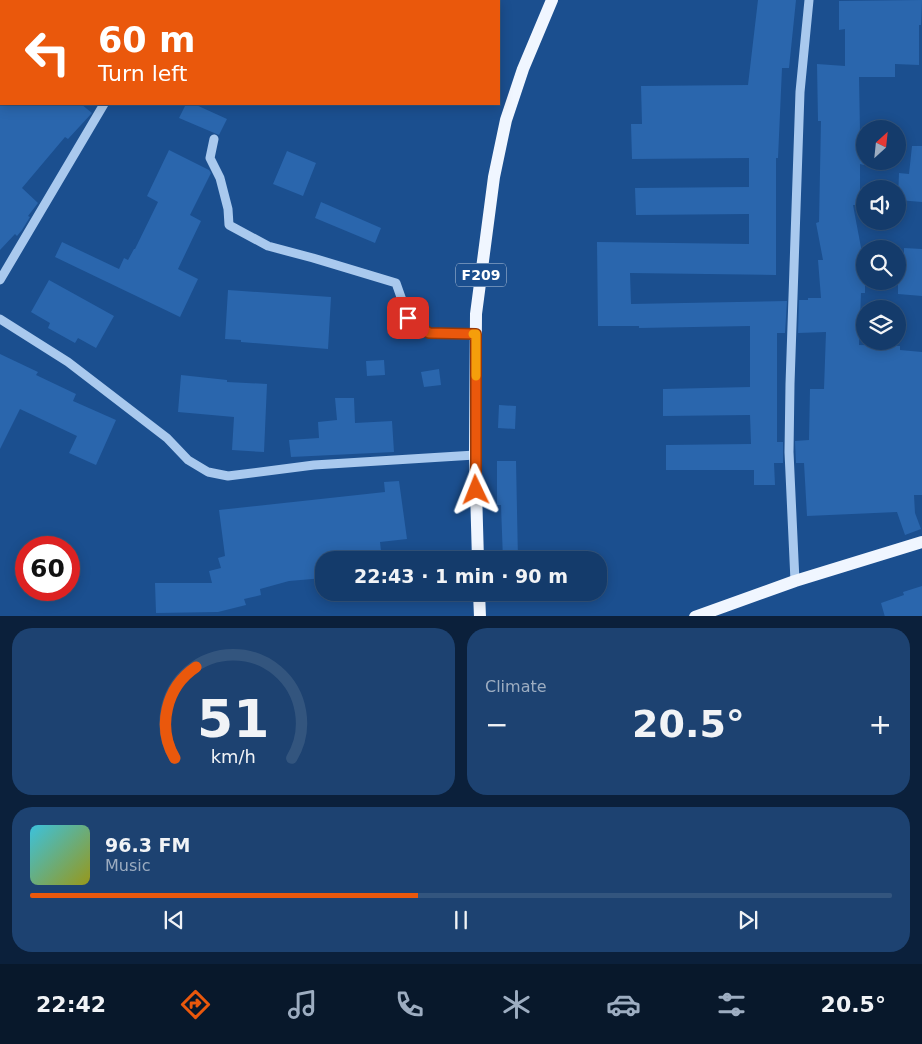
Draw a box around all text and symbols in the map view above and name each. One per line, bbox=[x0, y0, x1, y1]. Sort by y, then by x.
icon: left bbox=[15, 20, 80, 85]
text: 60 m bbox=[98, 20, 195, 60]
text: Turn left bbox=[98, 61, 187, 86]
north arrow bbox=[856, 120, 906, 170]
map controls bbox=[856, 120, 906, 350]
button: sound bbox=[856, 180, 906, 230]
button: search bbox=[856, 240, 906, 290]
road number: F209 bbox=[456, 264, 506, 286]
pin bbox=[387, 297, 429, 339]
button: layers bbox=[856, 300, 906, 350]
icon: arrive bbox=[394, 304, 422, 332]
position arrow bbox=[449, 463, 501, 515]
speed limit sign: 60 bbox=[15, 536, 80, 601]
text: 22:43 · 1 min · 90 m bbox=[354, 565, 568, 587]
text: Climate bbox=[485, 677, 547, 696]
text: 51 bbox=[197, 689, 270, 749]
text: 20.5° bbox=[632, 702, 745, 746]
text: − bbox=[485, 708, 508, 741]
text: + bbox=[869, 708, 892, 741]
text: km/h bbox=[211, 746, 256, 767]
text: 96.3 FM bbox=[105, 834, 190, 856]
text: Music bbox=[105, 856, 151, 875]
icon: previous bbox=[160, 906, 188, 934]
icon: pause bbox=[447, 906, 475, 934]
icon: next bbox=[734, 906, 762, 934]
icon: directions bbox=[178, 987, 213, 1022]
icon: music bbox=[285, 987, 320, 1022]
icon: phone bbox=[392, 987, 427, 1022]
icon: climate bbox=[499, 987, 534, 1022]
icon: car bbox=[606, 987, 641, 1022]
icon: filters bbox=[714, 987, 749, 1022]
text: 22:42 bbox=[36, 992, 106, 1017]
text: 20.5° bbox=[821, 992, 886, 1017]

